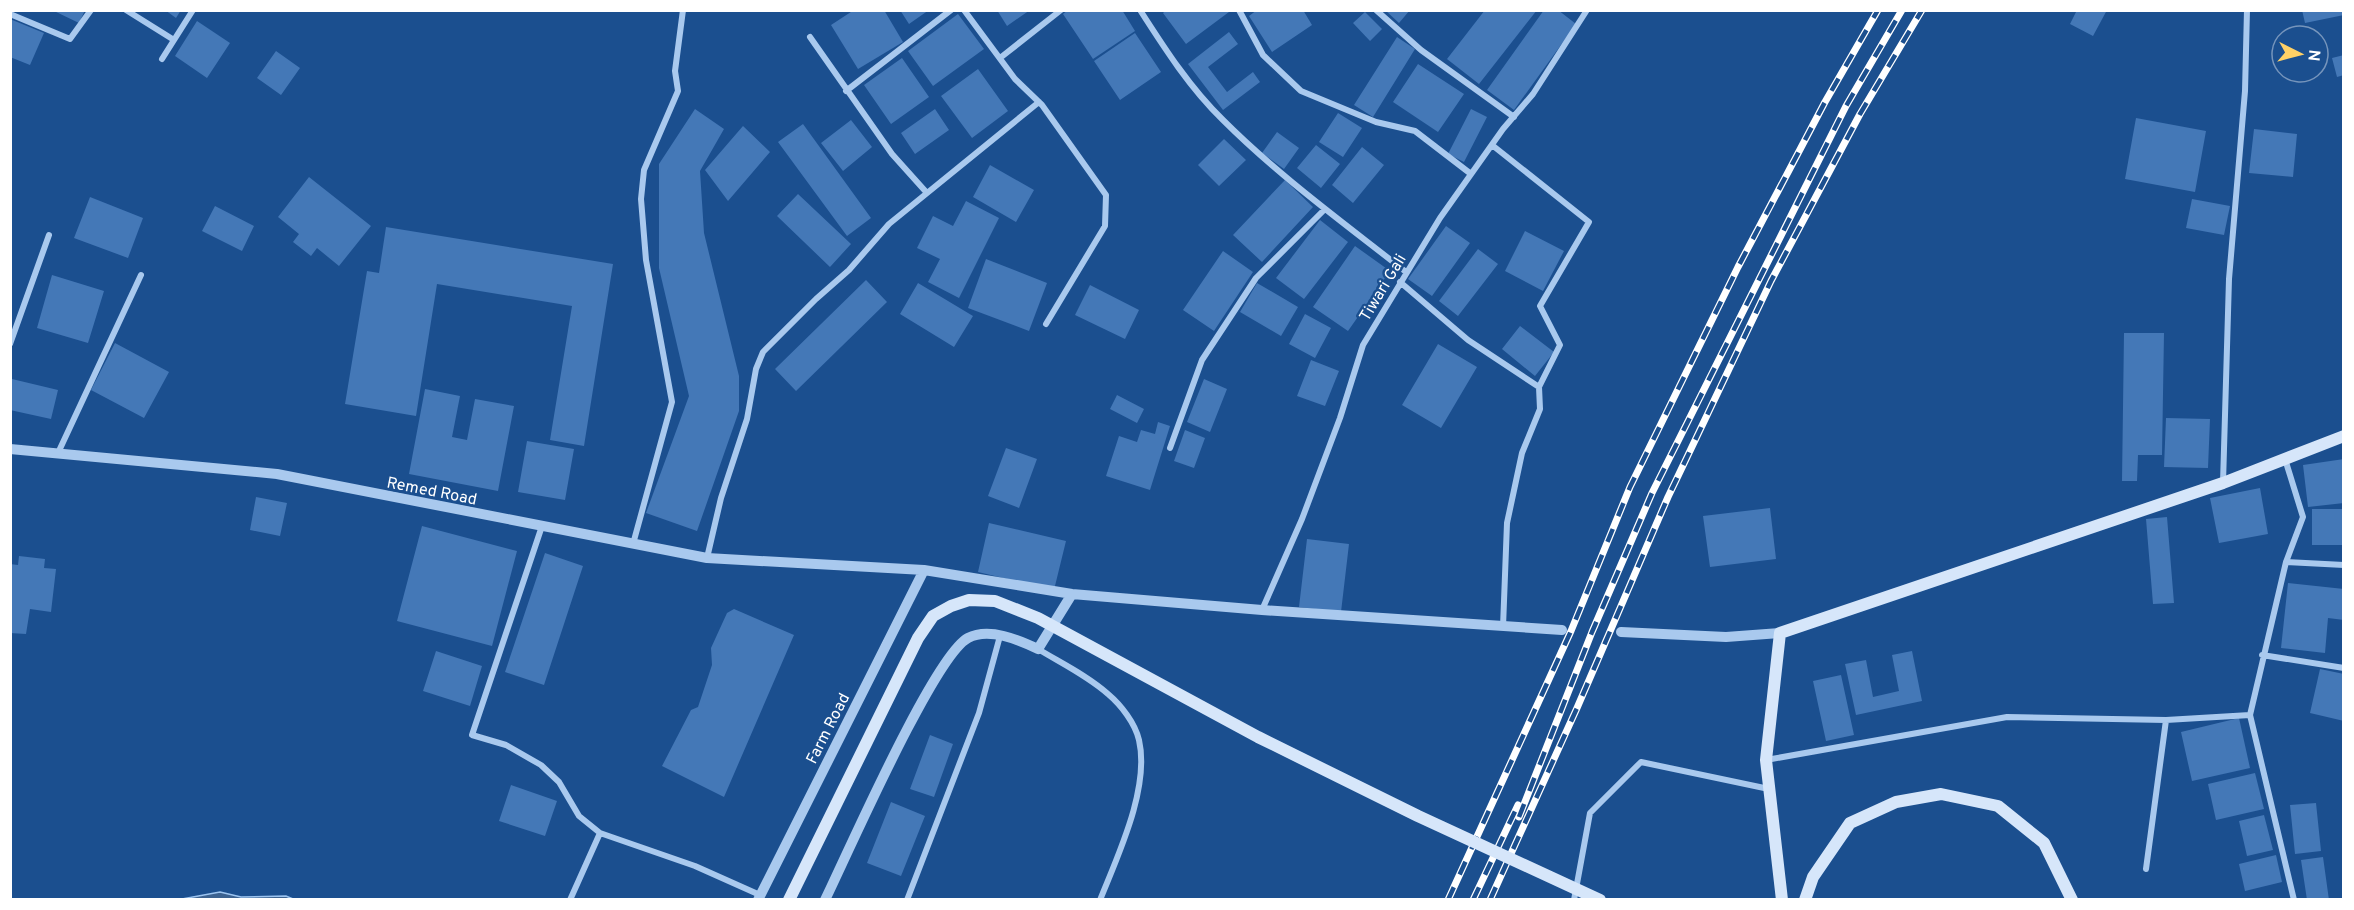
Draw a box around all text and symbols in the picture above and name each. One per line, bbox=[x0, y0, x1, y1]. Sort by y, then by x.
north arrow bbox=[2270, 24, 2330, 84]
text: N bbox=[2302, 49, 2323, 62]
street label: Tiwari Gali bbox=[1356, 251, 1412, 325]
street label: Remed Road bbox=[385, 473, 478, 511]
street label: Farm Road bbox=[802, 690, 855, 768]

